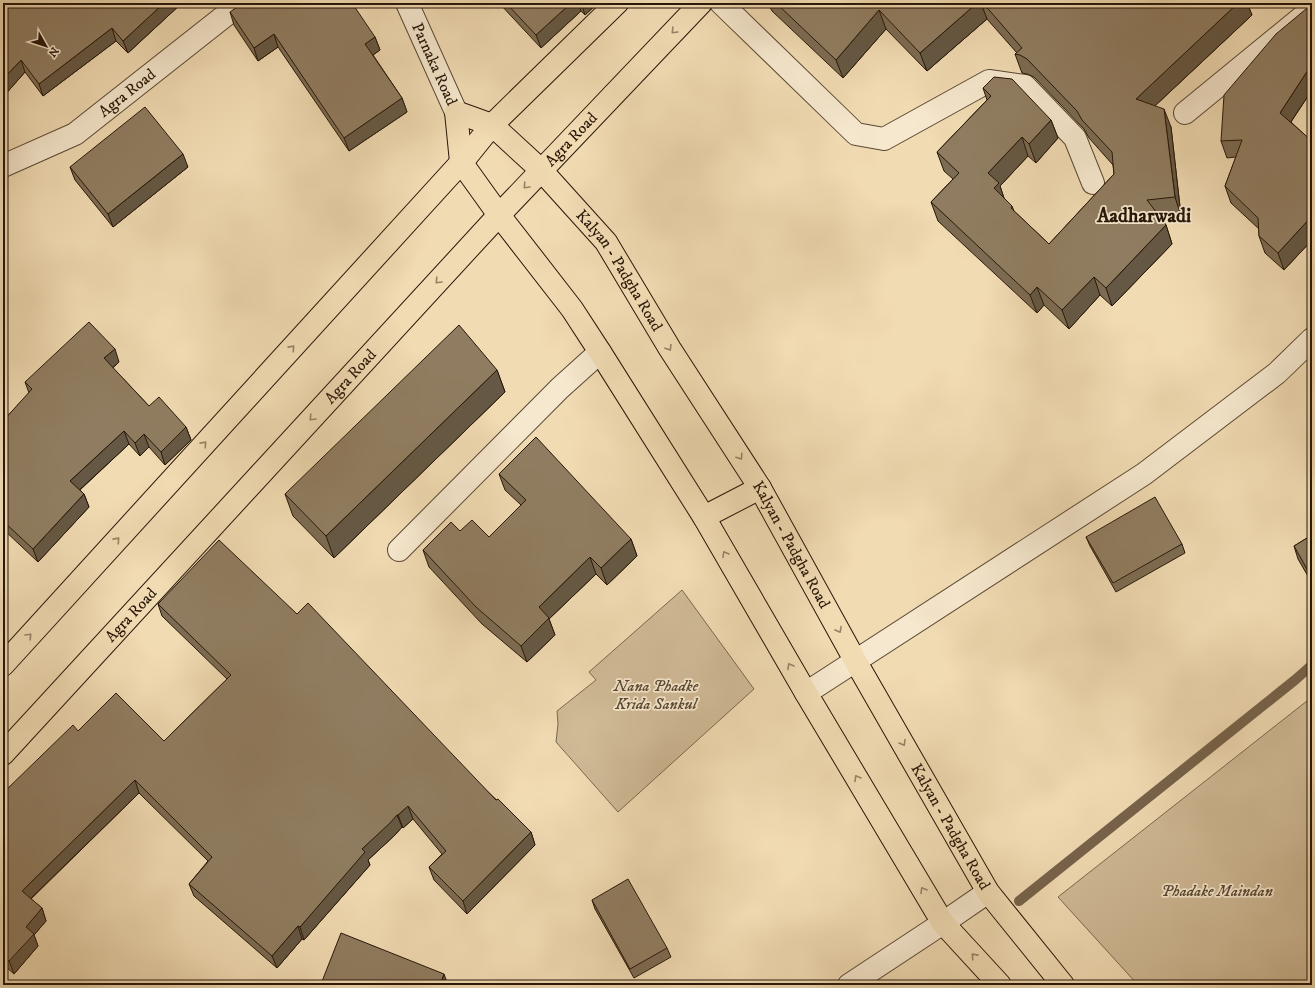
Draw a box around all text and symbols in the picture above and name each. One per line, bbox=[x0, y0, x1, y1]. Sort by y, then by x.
street label: Parnaka Road bbox=[407, 20, 462, 109]
north arrow bbox=[26, 26, 66, 66]
one-way arrow bbox=[671, 26, 679, 34]
text: N bbox=[45, 44, 61, 60]
street label: Agra Road bbox=[94, 64, 160, 122]
street label: Agra Road bbox=[541, 108, 602, 171]
one-way arrow bbox=[523, 181, 531, 189]
district label: Aadharwadi bbox=[1096, 204, 1191, 229]
street label: Kalyan - Padgha Road bbox=[572, 205, 667, 335]
one-way arrow bbox=[435, 276, 442, 284]
one-way arrow bbox=[665, 343, 672, 350]
one-way arrow bbox=[287, 345, 295, 353]
street label: Agra Road bbox=[320, 345, 381, 408]
one-way arrow bbox=[309, 413, 316, 421]
one-way arrow bbox=[200, 441, 207, 449]
one-way arrow bbox=[735, 453, 743, 460]
street label: Kalyan - Padgha Road bbox=[748, 477, 834, 612]
one-way arrow bbox=[112, 537, 120, 545]
one-way arrow bbox=[722, 551, 729, 558]
street label: Agra Road bbox=[101, 583, 161, 646]
one-way arrow bbox=[834, 626, 841, 634]
one-way arrow bbox=[25, 633, 32, 641]
one-way arrow bbox=[788, 663, 795, 670]
park label: Nana Phadke Krida Sankul bbox=[613, 676, 699, 714]
one-way arrow bbox=[899, 739, 906, 746]
street label: Kalyan - Padgha Road bbox=[906, 760, 995, 894]
one-way arrow bbox=[854, 775, 861, 782]
park label: Phadake Maindan bbox=[1161, 881, 1273, 901]
one-way arrow bbox=[921, 887, 928, 894]
one-way arrow bbox=[971, 953, 978, 961]

